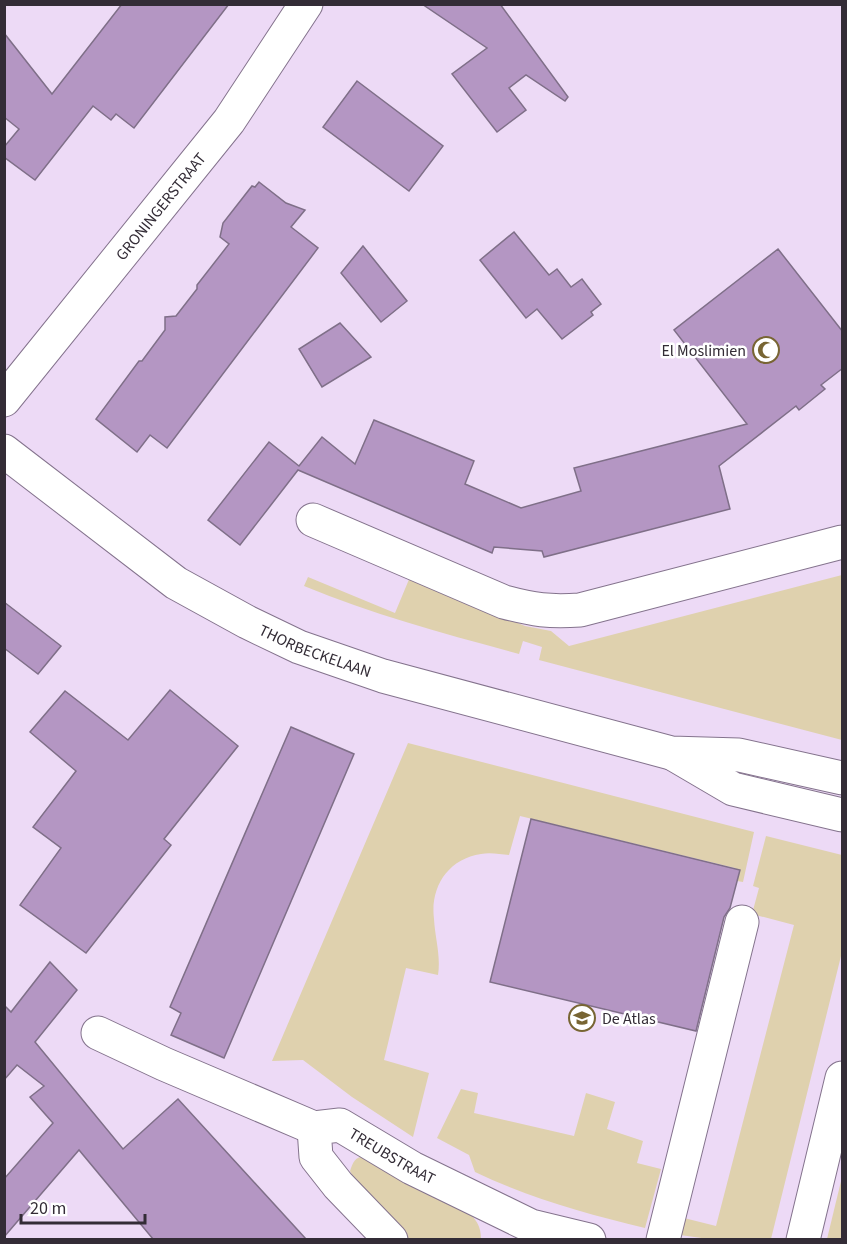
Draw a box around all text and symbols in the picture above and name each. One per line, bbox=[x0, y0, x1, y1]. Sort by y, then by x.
street label: GRONINGERSTRAAT bbox=[111, 148, 212, 265]
mosque icon: El Moslimien bbox=[751, 335, 781, 365]
place label: El Moslimien bbox=[661, 340, 746, 362]
street label: THORBECKELAAN bbox=[255, 619, 374, 683]
school or university icon: De Atlas bbox=[567, 1003, 597, 1033]
place label: De Atlas bbox=[602, 1008, 656, 1030]
street label: TREUBSTRAAT bbox=[345, 1123, 439, 1190]
scale bar bbox=[21, 1187, 146, 1225]
text: 20 m bbox=[30, 1196, 66, 1221]

